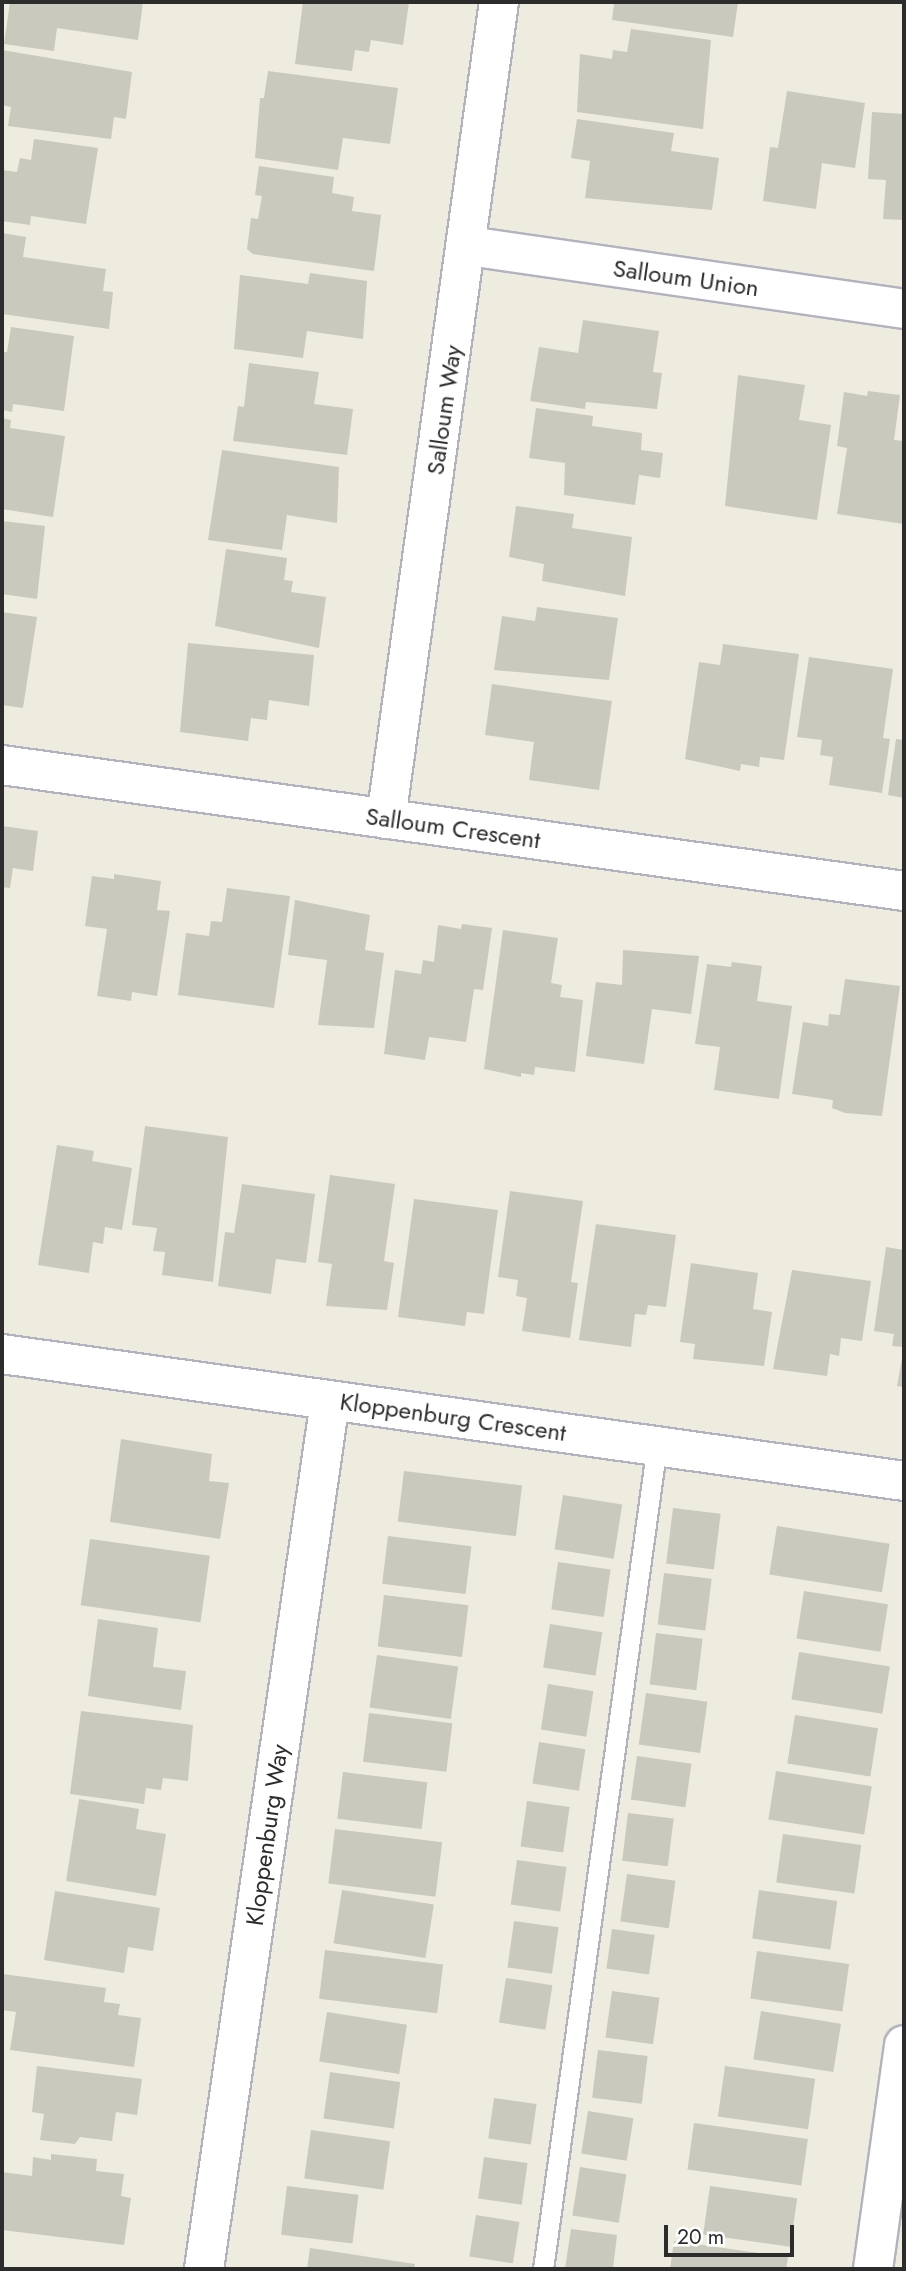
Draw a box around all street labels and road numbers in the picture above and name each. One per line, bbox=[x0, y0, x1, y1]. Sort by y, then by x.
street label: Salloum Union bbox=[611, 254, 761, 302]
street label: Salloum Way bbox=[421, 343, 467, 477]
street label: Salloum Crescent bbox=[364, 802, 542, 854]
street label: Kloppenburg Crescent bbox=[338, 1387, 568, 1447]
street label: Kloppenburg Way bbox=[240, 1742, 294, 1928]

